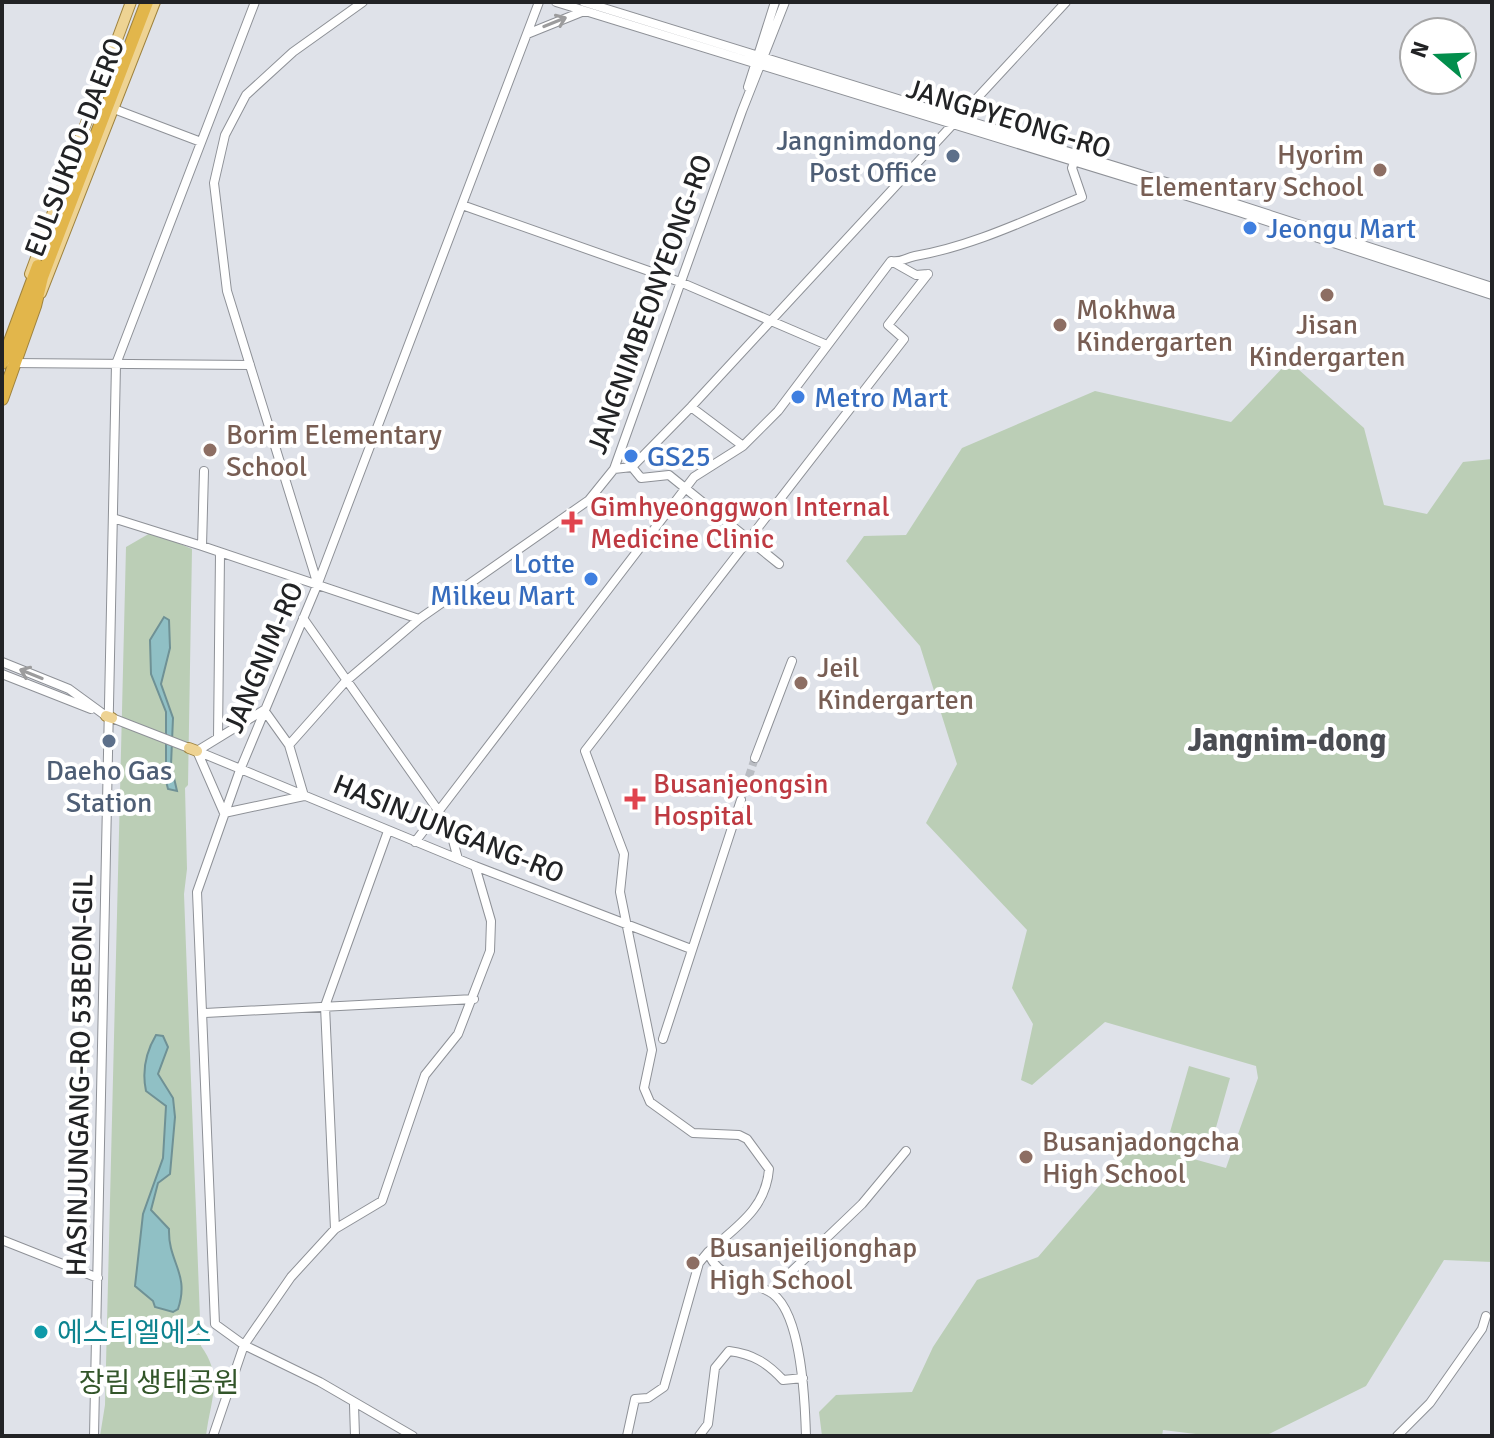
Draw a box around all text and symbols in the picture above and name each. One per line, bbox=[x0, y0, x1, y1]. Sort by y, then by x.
one-way arrow bbox=[542, 14, 567, 28]
north arrow bbox=[1398, 16, 1478, 96]
street label: EULSUKDO-DAERO bbox=[18, 33, 132, 262]
text: N bbox=[1404, 38, 1435, 61]
street label: JANGPYEONG-RO bbox=[902, 72, 1115, 166]
place label: Jangnimdong Post Office bbox=[776, 124, 937, 190]
place label: Hyorim Elementary School bbox=[1139, 138, 1364, 204]
marker: Jangnimdong Post Office bbox=[944, 147, 962, 165]
street label: JANGNIMBEONYEONG-RO bbox=[580, 150, 720, 459]
marker: Hyorim Elementary School bbox=[1371, 161, 1389, 179]
place label: Jeongu Mart bbox=[1266, 212, 1416, 246]
marker: Jeongu Mart bbox=[1241, 219, 1259, 237]
marker: Jisan Kindergarten bbox=[1318, 286, 1336, 304]
place label: Mokhwa Kindergarten bbox=[1076, 293, 1233, 359]
place label: Jisan Kindergarten bbox=[1248, 308, 1406, 374]
marker: Mokhwa Kindergarten bbox=[1051, 316, 1069, 334]
place label: Metro Mart bbox=[814, 381, 949, 415]
marker: Metro Mart bbox=[789, 388, 807, 406]
place label: Borim Elementary School bbox=[226, 418, 442, 484]
place label: GS25 bbox=[647, 440, 711, 474]
marker: Borim Elementary School bbox=[201, 441, 219, 459]
marker: GS25 bbox=[622, 447, 640, 465]
place label: Gimhyeonggwon Internal Medicine Clinic bbox=[590, 490, 890, 556]
marker: Gimhyeonggwon Internal Medicine Clinic bbox=[561, 511, 583, 533]
place label: Lotte Milkeu Mart bbox=[430, 547, 575, 613]
marker: Lotte Milkeu Mart bbox=[582, 570, 600, 588]
street label: JANGNIM-RO bbox=[217, 577, 311, 738]
place label: Jeil Kindergarten bbox=[817, 651, 974, 717]
one-way arrow bbox=[19, 665, 44, 680]
marker: Jeil Kindergarten bbox=[792, 674, 810, 692]
district label: Jangnim-dong bbox=[1187, 721, 1387, 760]
marker: Daeho Gas Station bbox=[100, 732, 118, 750]
place label: Daeho Gas Station bbox=[46, 754, 172, 820]
street label: HASINJUNGANG-RO bbox=[328, 767, 569, 891]
place label: Busanjeongsin Hospital bbox=[653, 767, 829, 833]
marker: Busanjeongsin Hospital bbox=[624, 788, 646, 810]
street label: HASINJUNGANG-RO 53BEON-GIL bbox=[59, 873, 101, 1277]
place label: Busanjadongcha High School bbox=[1042, 1125, 1240, 1191]
marker: Busanjadongcha High School bbox=[1017, 1148, 1035, 1166]
place label: Busanjeiljonghap High School bbox=[709, 1231, 917, 1297]
marker: Busanjeiljonghap High School bbox=[684, 1254, 702, 1272]
place label: 에스티엘에스 bbox=[57, 1316, 212, 1350]
marker: 에스티엘에스 bbox=[32, 1323, 50, 1341]
park label: 장림 생태공원 bbox=[79, 1366, 239, 1400]

